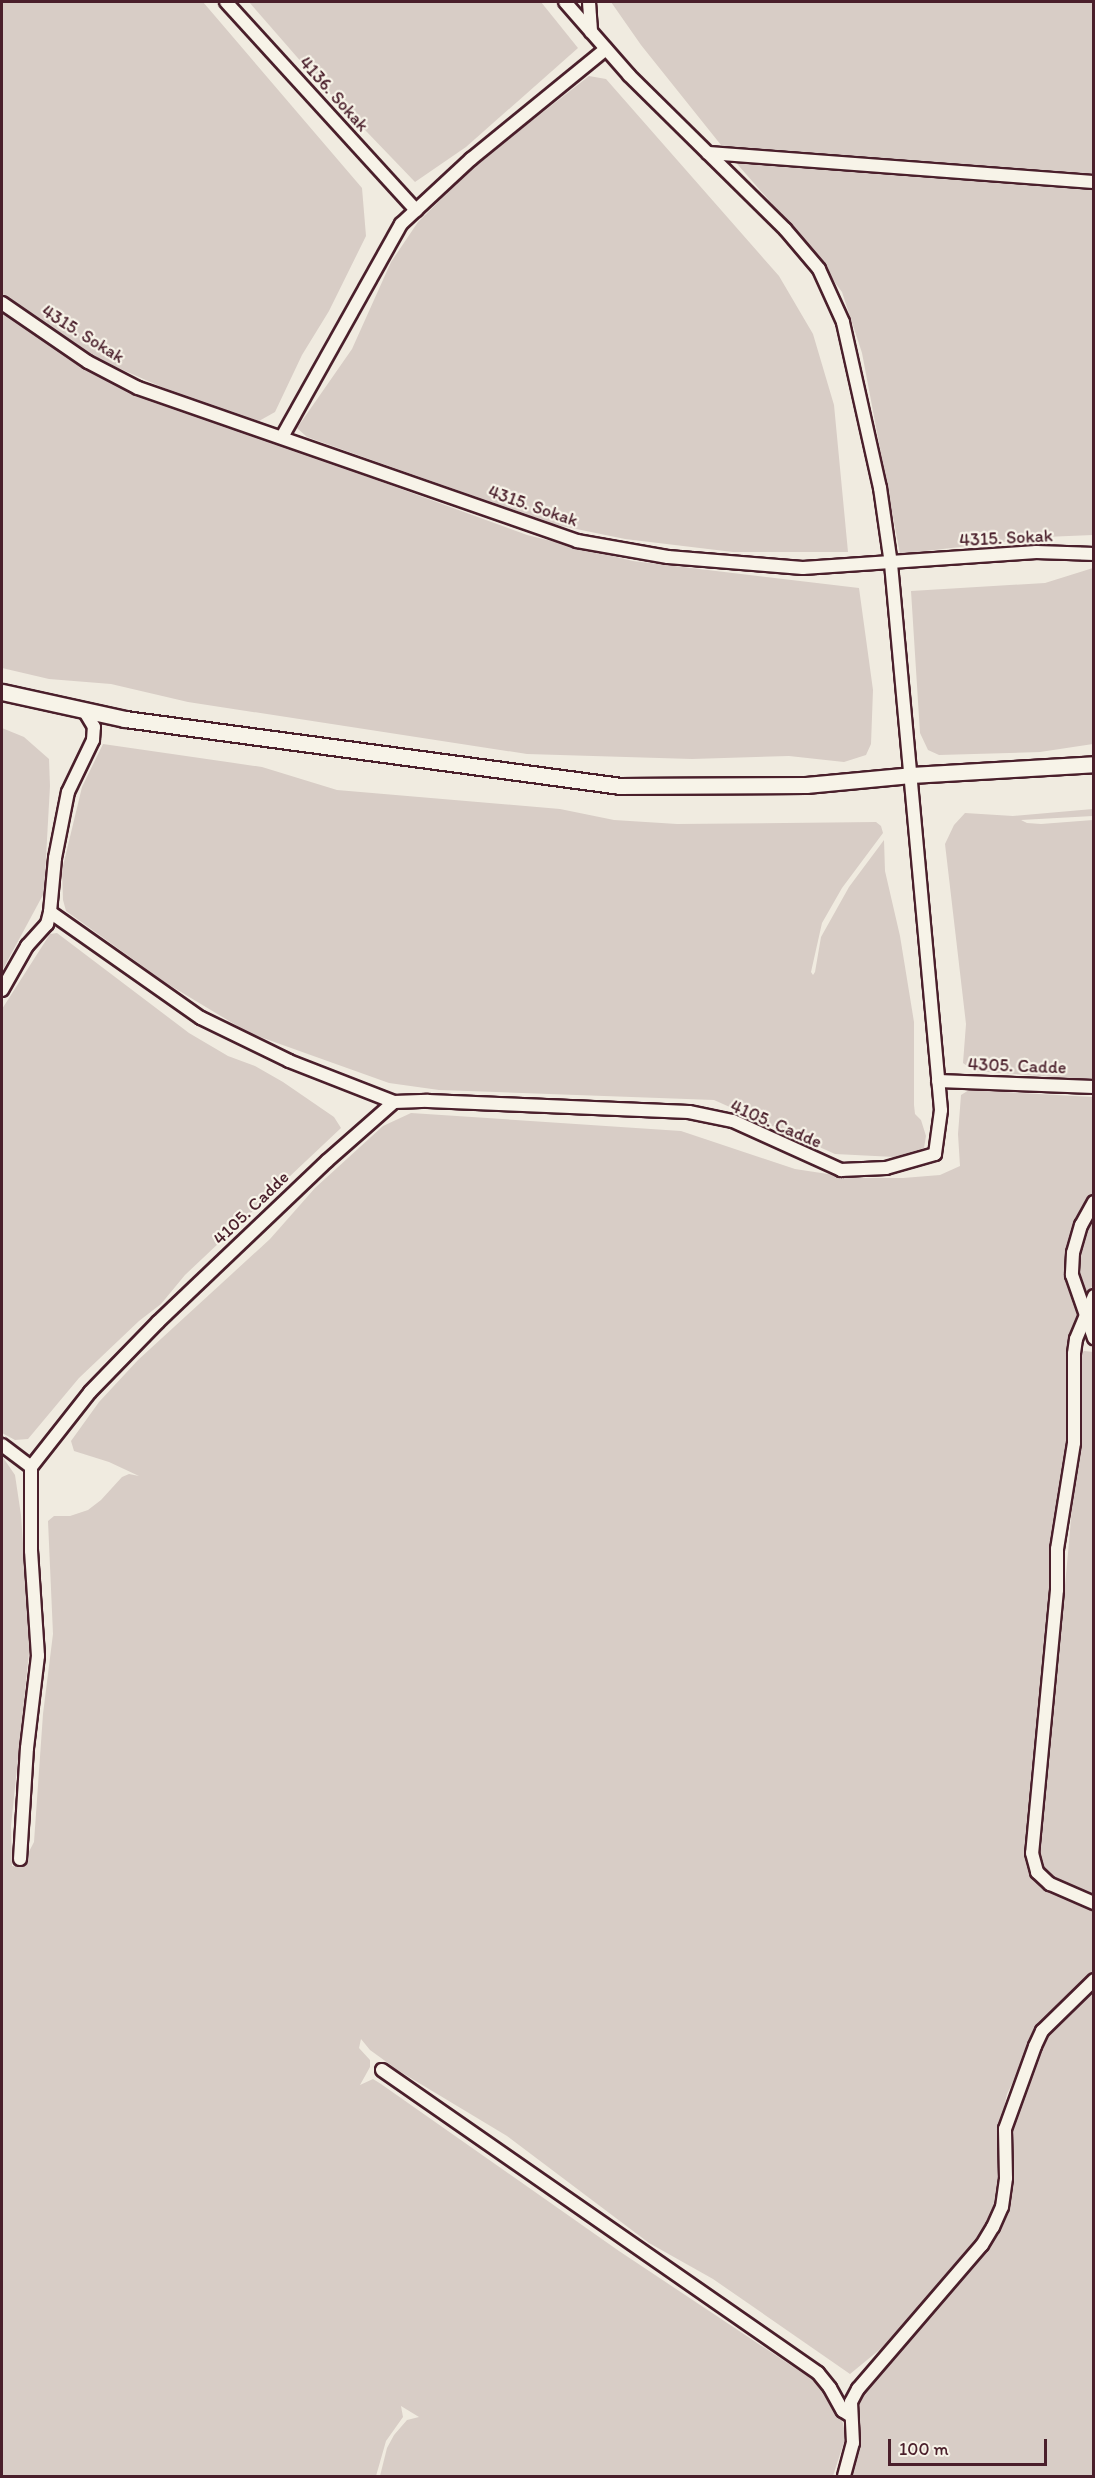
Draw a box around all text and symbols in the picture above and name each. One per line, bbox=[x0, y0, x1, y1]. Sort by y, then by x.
street label: 4136. Sokak bbox=[295, 52, 373, 136]
street label: 4315. Sokak bbox=[38, 300, 128, 368]
street label: 4315. Sokak bbox=[485, 481, 581, 531]
street label: 4315. Sokak bbox=[959, 525, 1053, 551]
street label: 4305. Cadde bbox=[967, 1053, 1067, 1079]
street label: 4105. Cadde bbox=[727, 1095, 825, 1153]
street label: 4105. Cadde bbox=[209, 1166, 293, 1250]
scale bar bbox=[891, 2427, 1050, 2465]
text: 100 m bbox=[899, 2438, 949, 2460]

